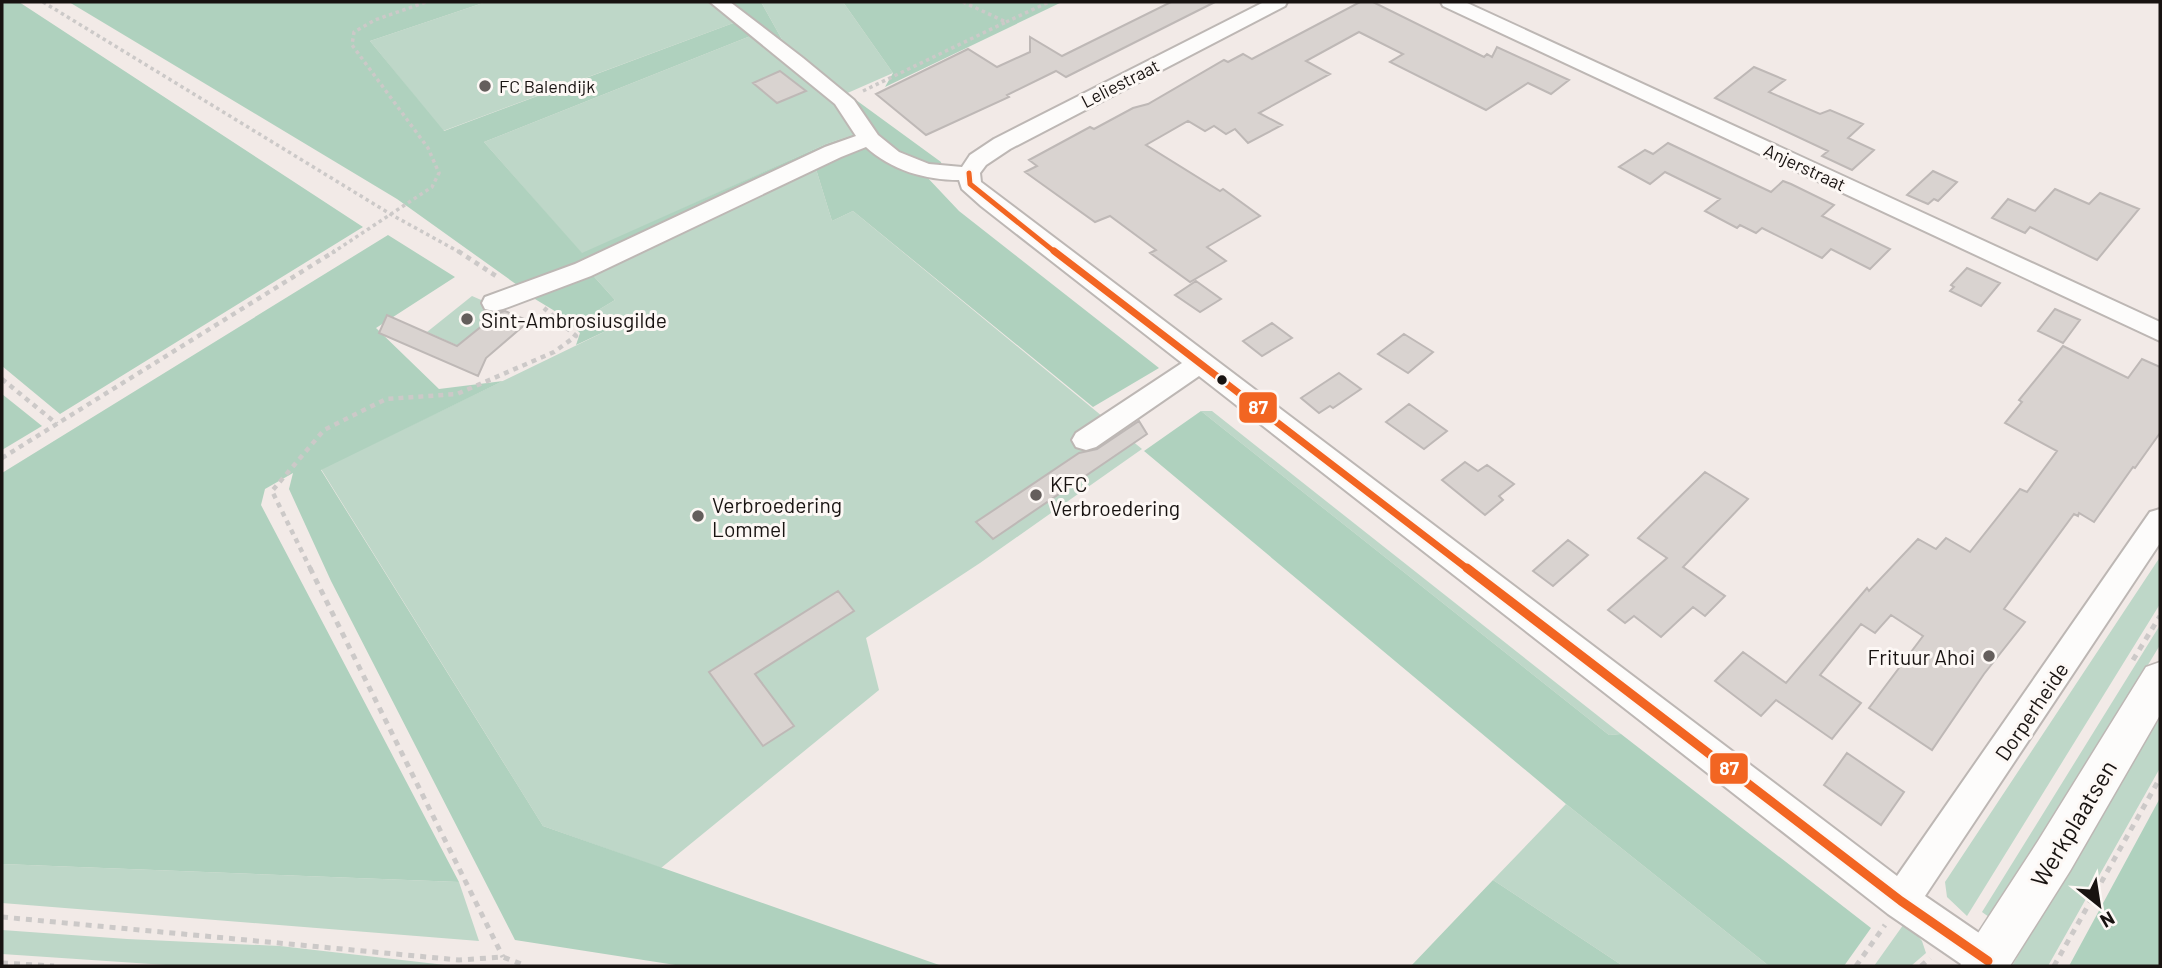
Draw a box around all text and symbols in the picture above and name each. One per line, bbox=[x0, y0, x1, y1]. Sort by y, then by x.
street label: Leliestraat bbox=[1077, 54, 1163, 112]
place label: FC Balendijk bbox=[499, 75, 595, 97]
marker: FC Balendijk bbox=[477, 78, 493, 94]
street label: Anjerstraat bbox=[1761, 138, 1849, 196]
place label: Sint-Ambrosiusgilde bbox=[481, 307, 667, 332]
marker: Sint-Ambrosiusgilde bbox=[459, 311, 475, 327]
unlabelled marker bbox=[1215, 373, 1229, 387]
line badge: 87 bbox=[1238, 391, 1278, 424]
text: 87 bbox=[1248, 395, 1268, 418]
place label: KFC Verbroedering bbox=[1050, 471, 1180, 520]
marker: KFC Verbroedering bbox=[1028, 487, 1044, 503]
place label: Verbroedering Lommel bbox=[712, 492, 842, 541]
marker: Verbroedering Lommel bbox=[690, 508, 706, 524]
place label: Frituur Ahoi bbox=[1868, 644, 1975, 669]
marker: Frituur Ahoi bbox=[1981, 648, 1997, 664]
street label: Dorperheide bbox=[1989, 657, 2073, 765]
line badge: 87 bbox=[1709, 752, 1749, 785]
street label: Werkplaatsen bbox=[2024, 754, 2122, 892]
text: 87 bbox=[1719, 756, 1739, 779]
north arrow bbox=[2064, 870, 2134, 940]
text: N bbox=[2097, 907, 2119, 933]

